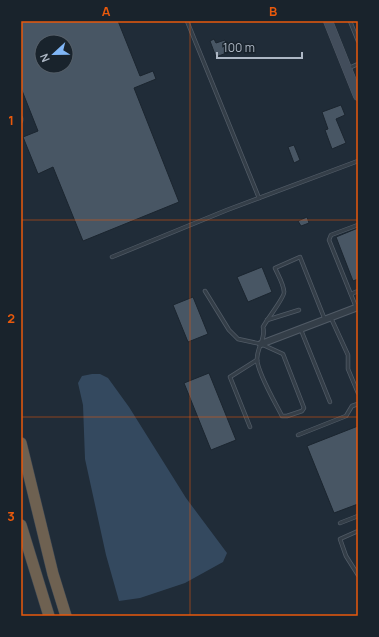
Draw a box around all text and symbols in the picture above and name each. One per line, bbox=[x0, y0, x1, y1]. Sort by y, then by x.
text: A bbox=[102, 2, 111, 20]
text: B bbox=[269, 2, 277, 20]
north arrow bbox=[34, 34, 74, 74]
scale bar bbox=[217, 34, 302, 60]
text: 100 m bbox=[223, 39, 255, 56]
text: N bbox=[36, 51, 53, 64]
text: 1 bbox=[8, 111, 14, 129]
text: 2 bbox=[7, 309, 15, 327]
text: 3 bbox=[7, 507, 15, 525]

